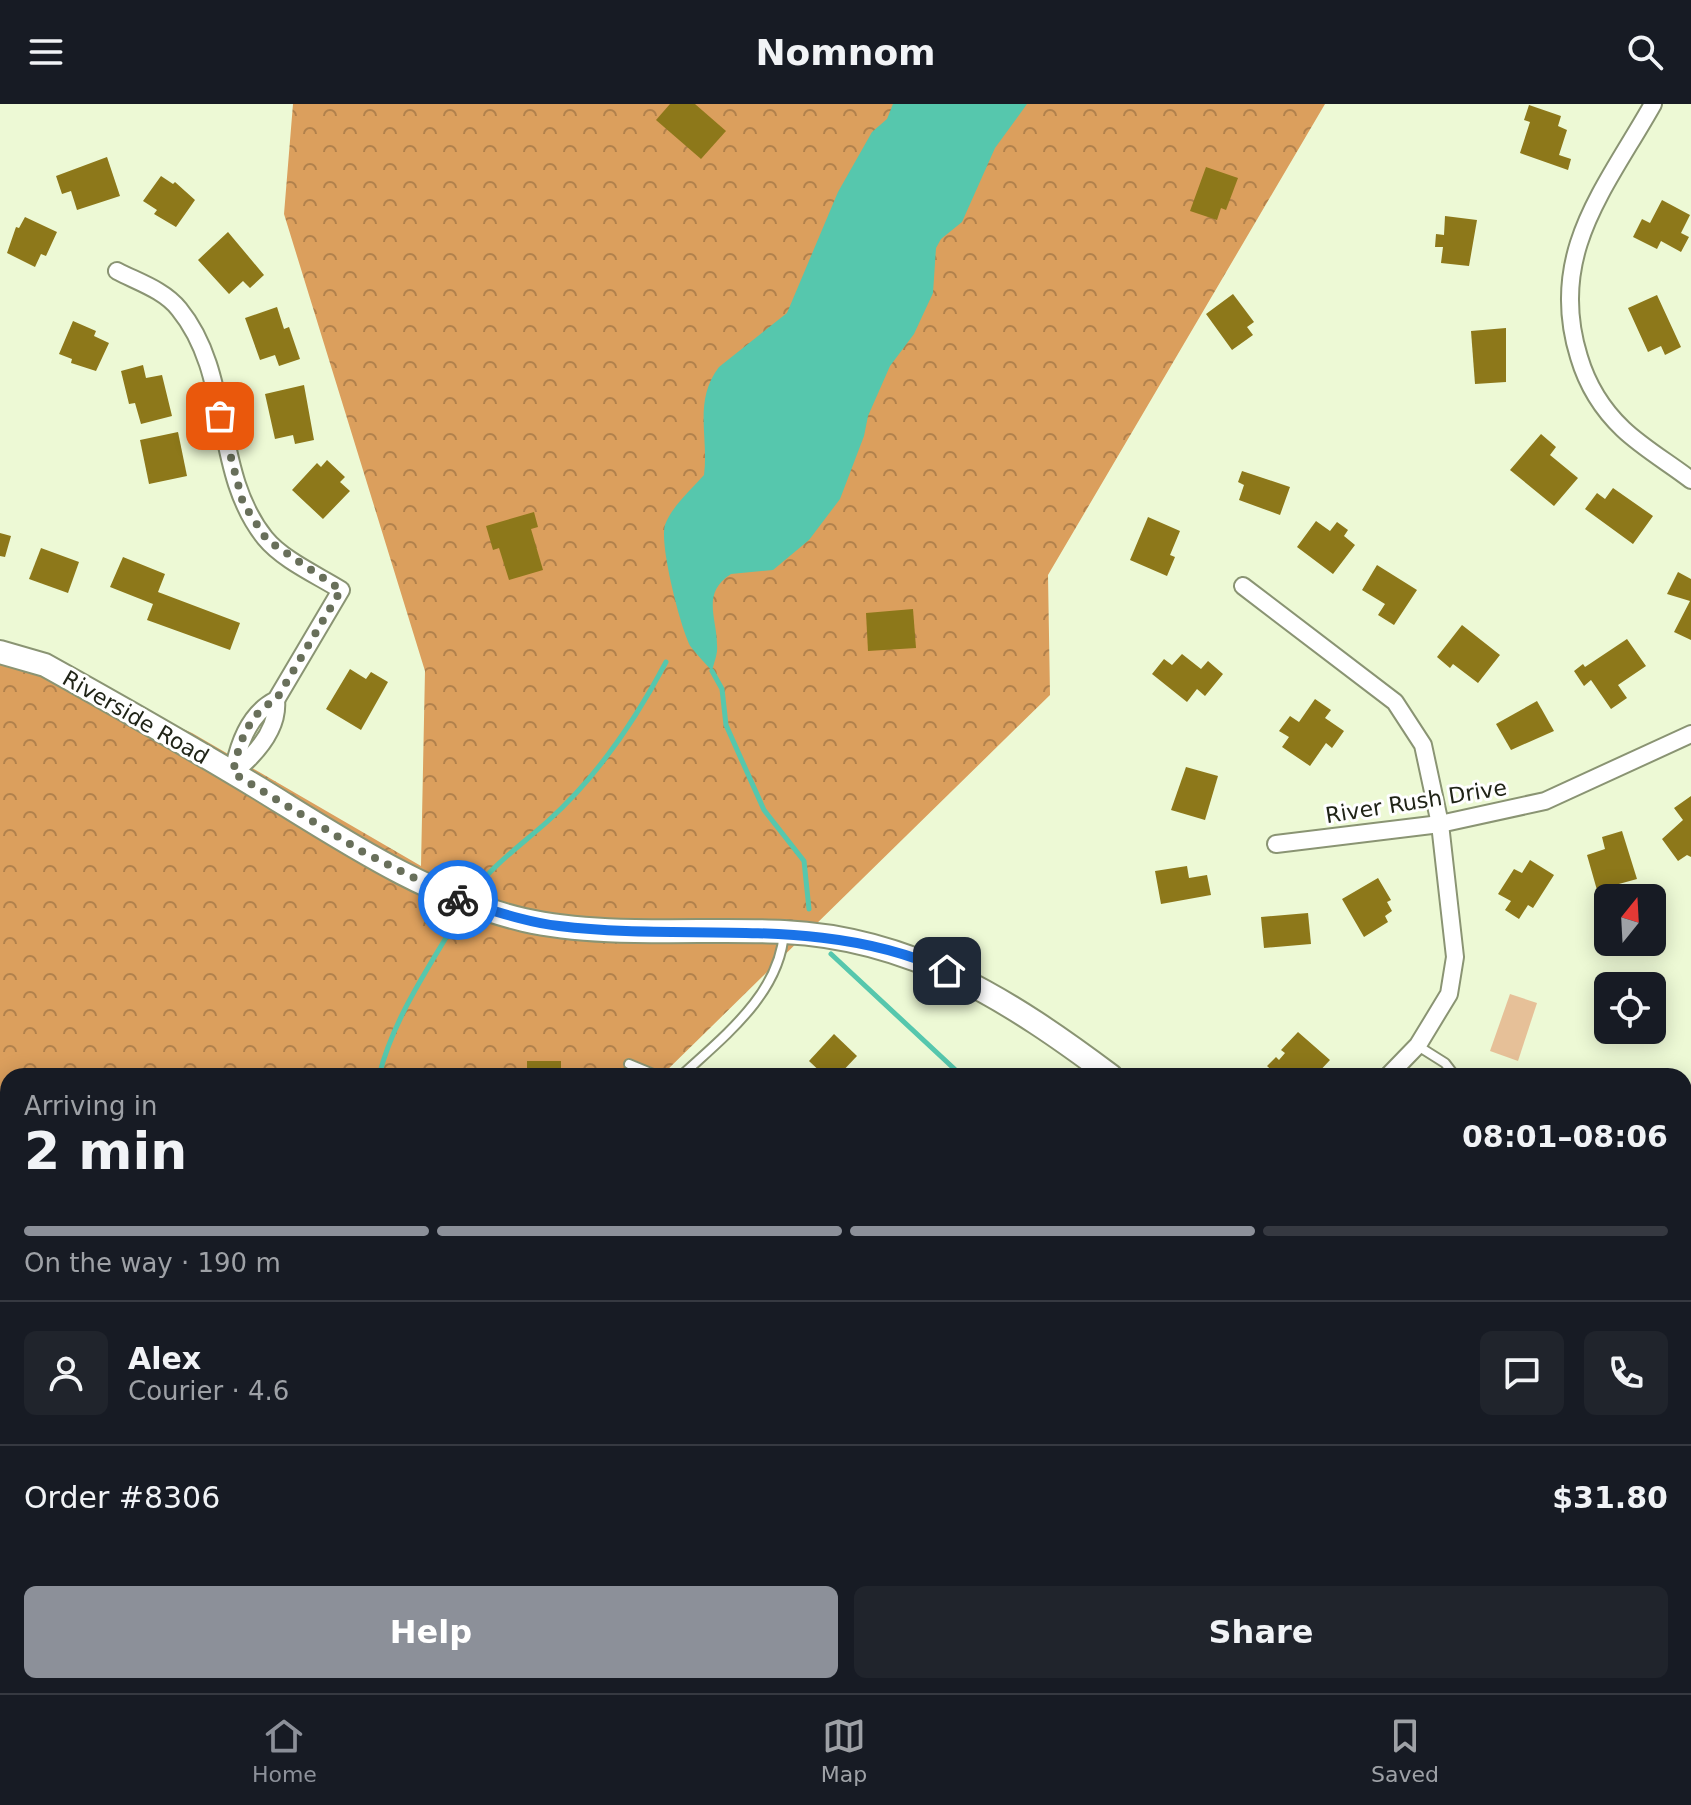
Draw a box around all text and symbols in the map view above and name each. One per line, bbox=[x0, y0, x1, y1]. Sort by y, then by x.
icon: menu bbox=[24, 30, 68, 74]
icon: search bbox=[1623, 30, 1667, 74]
text: Nomnom bbox=[755, 32, 936, 73]
pin bbox=[186, 382, 254, 450]
icon: bag bbox=[198, 394, 242, 438]
street label: Riverside Road bbox=[58, 666, 213, 769]
street label: River Rush Drive bbox=[1324, 775, 1509, 828]
courier bbox=[418, 860, 498, 940]
icon: bike bbox=[436, 878, 480, 922]
north arrow bbox=[1594, 884, 1666, 956]
map controls bbox=[1594, 884, 1666, 1044]
pin bbox=[913, 937, 981, 1005]
icon: home bbox=[925, 949, 969, 993]
button: locate bbox=[1594, 972, 1666, 1044]
text: Arriving in bbox=[24, 1091, 158, 1121]
text: 08:01–08:06 bbox=[1462, 1119, 1668, 1154]
text: 2 min bbox=[24, 1121, 187, 1181]
text: On the way · 190 m bbox=[24, 1248, 281, 1278]
button: person bbox=[24, 1331, 108, 1415]
button: chat bbox=[1480, 1331, 1564, 1415]
button: phone bbox=[1584, 1331, 1668, 1415]
text: Alex bbox=[128, 1341, 201, 1376]
text: Courier · 4.6 bbox=[128, 1376, 289, 1406]
text: Order #8306 bbox=[24, 1480, 220, 1515]
text: $31.80 bbox=[1552, 1480, 1668, 1515]
button: Help bbox=[24, 1586, 838, 1678]
button: Share bbox=[854, 1586, 1668, 1678]
tab: Home bbox=[252, 1714, 317, 1787]
tab: Map bbox=[821, 1714, 867, 1787]
tab: Saved bbox=[1371, 1714, 1439, 1787]

